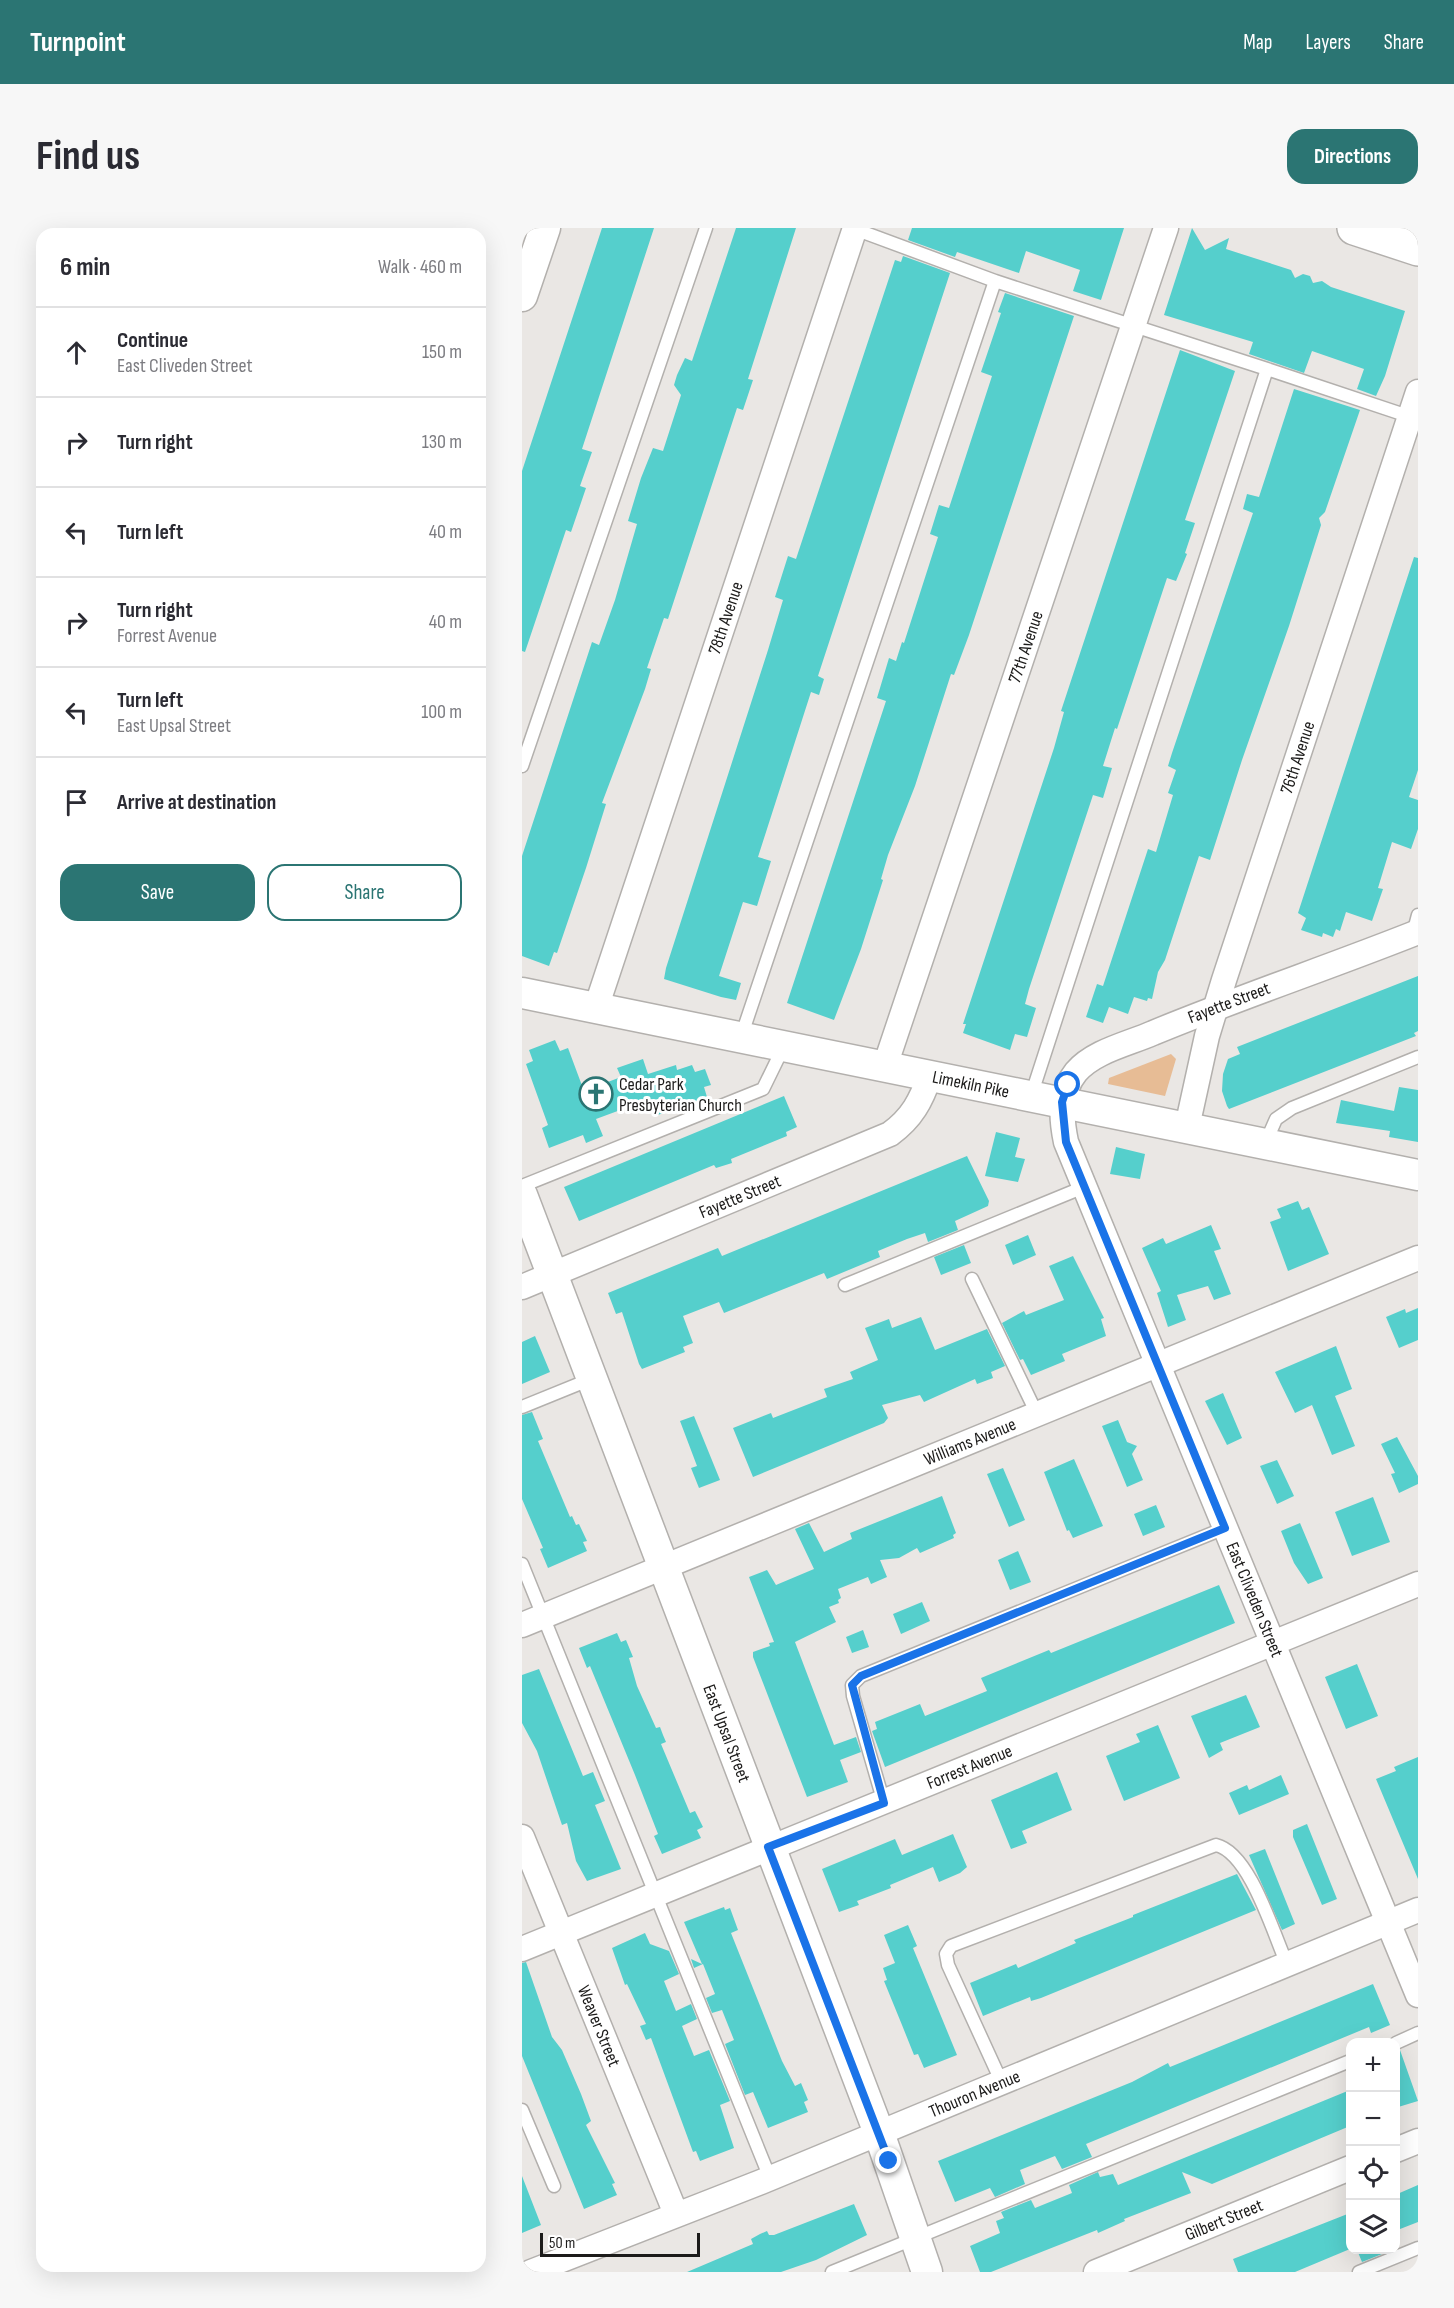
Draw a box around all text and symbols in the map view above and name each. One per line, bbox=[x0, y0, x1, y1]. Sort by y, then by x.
text: Turnpoint bbox=[30, 26, 126, 59]
text: Map bbox=[1243, 30, 1272, 55]
text: Layers bbox=[1305, 30, 1351, 55]
text: Share bbox=[1384, 30, 1424, 55]
button: Directions bbox=[1287, 129, 1418, 184]
text: Find us bbox=[36, 131, 140, 182]
text: 6 min bbox=[60, 252, 110, 283]
text: Walk · 460 m bbox=[378, 255, 462, 279]
text: Continue bbox=[117, 327, 188, 354]
icon: ahead bbox=[60, 336, 93, 369]
text: 150 m bbox=[422, 340, 462, 364]
text: East Cliveden Street bbox=[117, 354, 253, 378]
icon: right bbox=[60, 426, 93, 459]
text: Turn right bbox=[117, 429, 193, 456]
text: 130 m bbox=[422, 430, 462, 454]
icon: left bbox=[60, 516, 93, 549]
text: Turn left bbox=[117, 519, 183, 546]
text: 40 m bbox=[429, 520, 462, 544]
street label: 78th Avenue bbox=[704, 579, 747, 657]
text: Turn right bbox=[117, 597, 193, 624]
icon: right bbox=[60, 606, 93, 639]
street label: 77th Avenue bbox=[1004, 608, 1047, 686]
text: 40 m bbox=[429, 610, 462, 634]
text: Forrest Avenue bbox=[117, 624, 217, 648]
text: Turn left bbox=[117, 687, 183, 714]
icon: left bbox=[60, 696, 93, 729]
text: 100 m bbox=[421, 700, 462, 724]
text: East Upsal Street bbox=[117, 714, 231, 738]
street label: 76th Avenue bbox=[1276, 718, 1319, 797]
icon: arrive bbox=[60, 786, 93, 819]
text: Arrive at destination bbox=[117, 789, 276, 816]
button: Save bbox=[60, 864, 255, 921]
button: Share bbox=[267, 864, 462, 921]
street label: Fayette Street bbox=[1185, 978, 1273, 1028]
street label: Limekiln Pike bbox=[931, 1066, 1011, 1102]
route start bbox=[1054, 1071, 1080, 1097]
place label: Cedar Park Presbyterian Church bbox=[619, 1074, 742, 1116]
church icon: Cedar Park Presbyterian Church bbox=[578, 1076, 614, 1112]
street label: Fayette Street bbox=[696, 1170, 784, 1223]
street label: Williams Avenue bbox=[921, 1413, 1019, 1470]
street label: East Cliveden Street bbox=[1222, 1539, 1288, 1661]
street label: East Upsal Street bbox=[699, 1681, 755, 1786]
street label: Forrest Avenue bbox=[924, 1740, 1015, 1794]
street label: Weaver Street bbox=[573, 1982, 625, 2070]
map controls bbox=[1346, 2038, 1400, 2254]
button: + bbox=[1346, 2038, 1400, 2092]
street label: Thouron Avenue bbox=[926, 2065, 1023, 2122]
button: − bbox=[1346, 2092, 1400, 2146]
button: locate bbox=[1346, 2146, 1400, 2200]
route end bbox=[875, 2147, 901, 2173]
street label: Gilbert Street bbox=[1182, 2194, 1266, 2245]
button: layers bbox=[1346, 2200, 1400, 2254]
scale bar bbox=[540, 2230, 700, 2258]
text: 50 m bbox=[549, 2234, 575, 2253]

